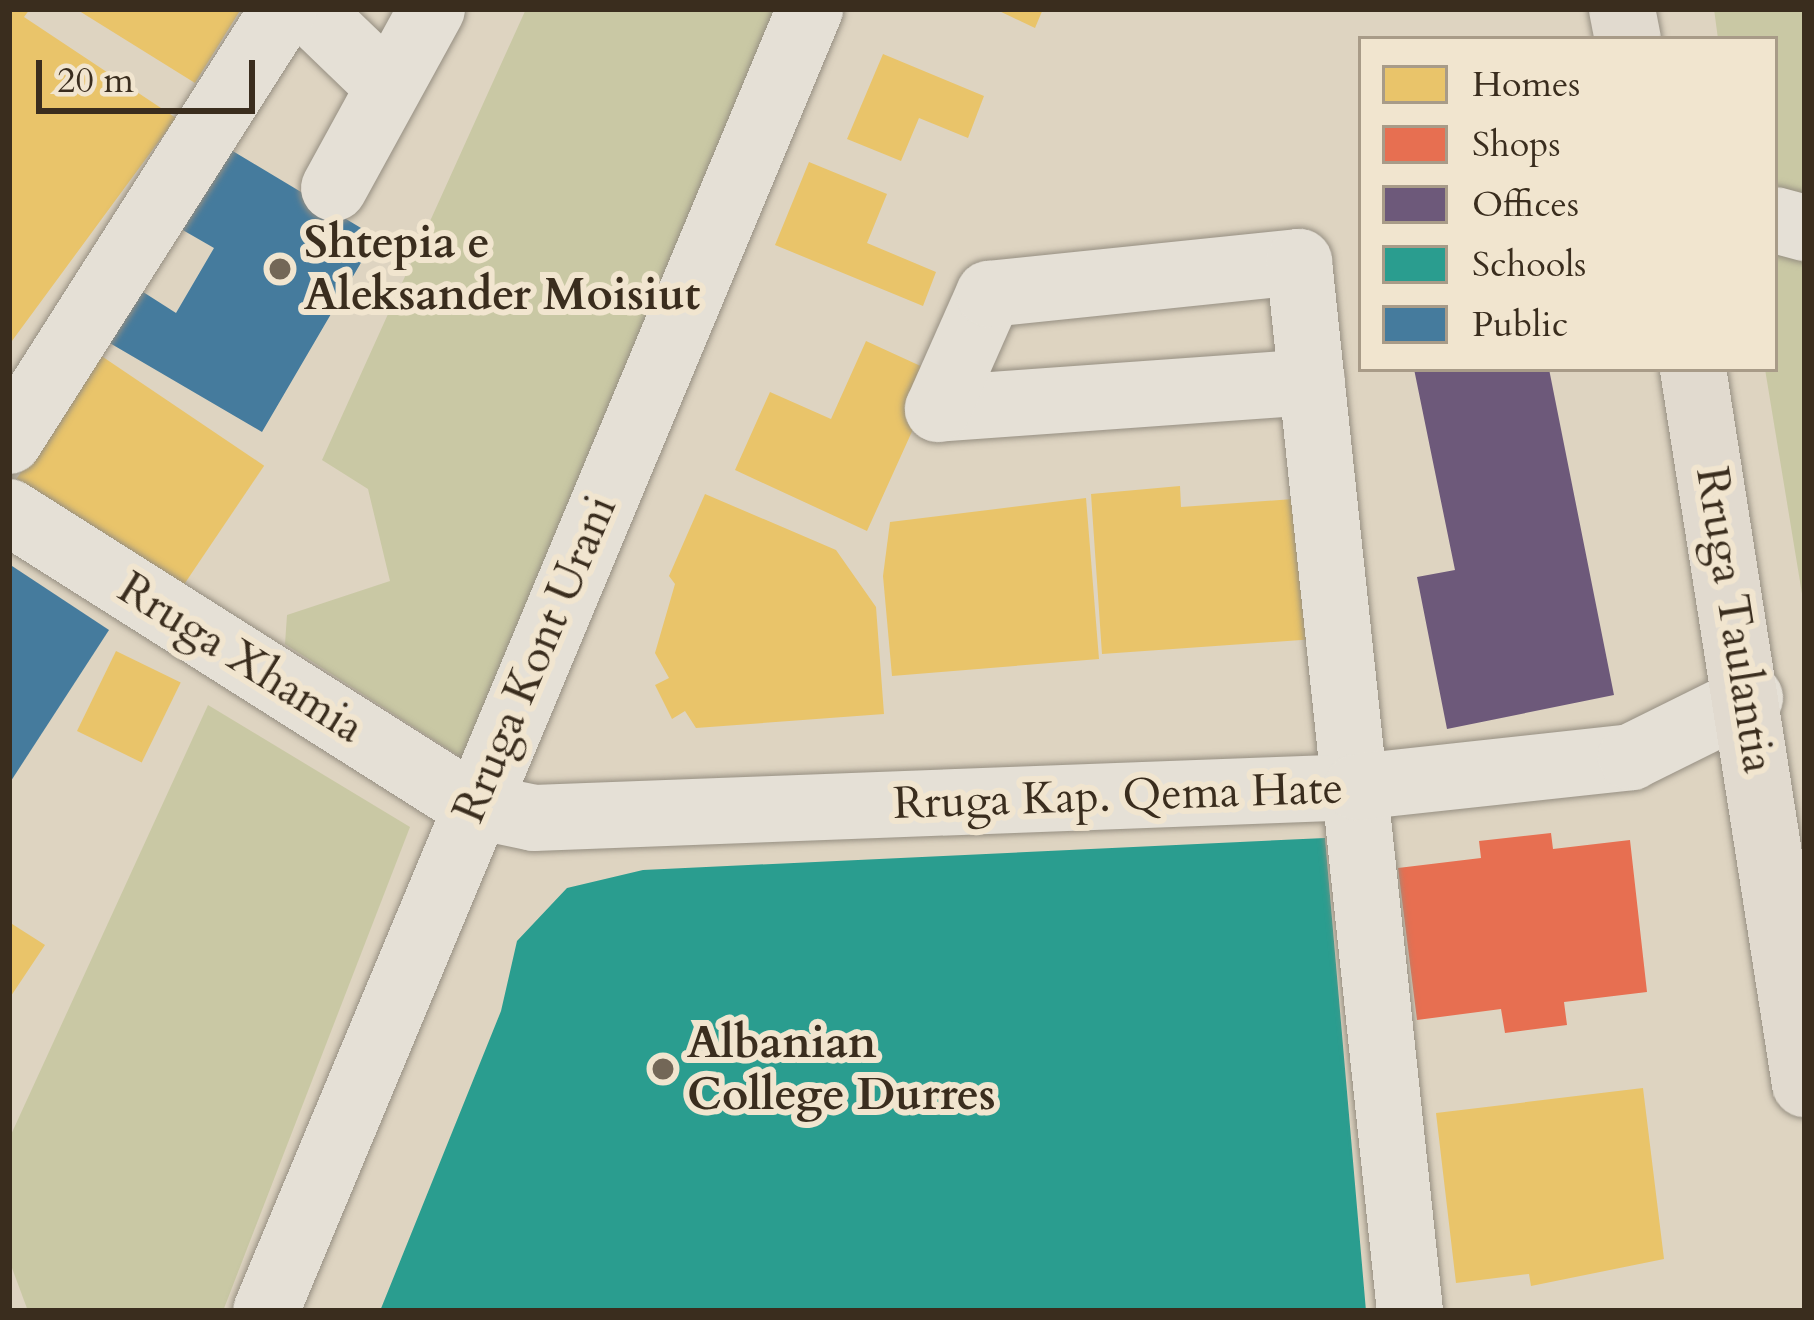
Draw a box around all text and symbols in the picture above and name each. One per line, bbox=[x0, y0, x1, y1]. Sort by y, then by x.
scale bar bbox=[42, 36, 261, 110]
legend bbox=[1358, 36, 1778, 372]
text: 20 m bbox=[57, 56, 134, 105]
text: Homes bbox=[1472, 60, 1580, 109]
text: Shops bbox=[1472, 120, 1560, 169]
text: Offices bbox=[1472, 180, 1579, 229]
place label: Shtepia e Aleksander Moisiut bbox=[304, 216, 700, 322]
text: Schools bbox=[1472, 240, 1586, 289]
marker: Shtepia e Aleksander Moisiut bbox=[267, 256, 293, 282]
text: Public bbox=[1472, 300, 1568, 349]
street label: Rruga Taulantia bbox=[1684, 463, 1786, 777]
street label: Rruga Kont Urani bbox=[442, 488, 628, 830]
street label: Rruga Xhamia bbox=[108, 561, 374, 755]
street label: Rruga Kap. Qema Hate bbox=[892, 761, 1344, 831]
place label: Albanian College Durres bbox=[687, 1016, 996, 1122]
marker: Albanian College Durres bbox=[650, 1056, 676, 1082]

